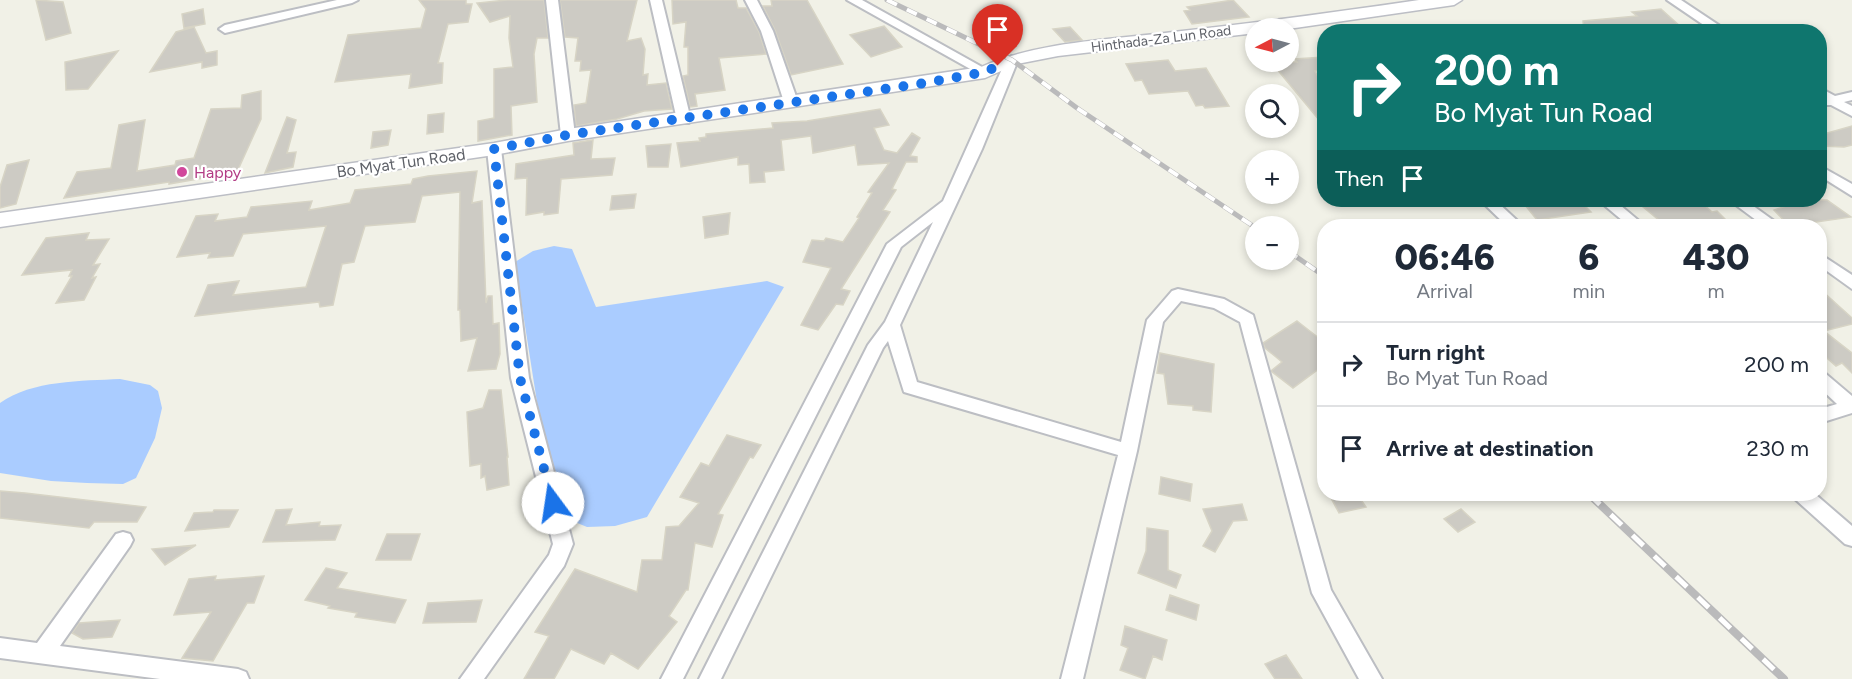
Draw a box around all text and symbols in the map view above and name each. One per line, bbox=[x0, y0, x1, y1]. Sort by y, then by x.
pin bbox=[972, 4, 1023, 66]
icon: arrive bbox=[981, 13, 1014, 46]
north arrow bbox=[1245, 18, 1299, 72]
map controls bbox=[1245, 18, 1299, 270]
street label: Hinthada-Za Lun Road bbox=[1090, 22, 1232, 56]
text: 200 m bbox=[1434, 45, 1559, 96]
icon: right bbox=[1335, 48, 1413, 126]
button: search bbox=[1245, 84, 1299, 138]
text: Bo Myat Tun Road bbox=[1434, 96, 1653, 129]
street label: Bo Myat Tun Road bbox=[335, 145, 467, 181]
button: + bbox=[1245, 150, 1299, 204]
icon: arrive bbox=[1396, 162, 1429, 195]
place label: Happy bbox=[194, 163, 242, 182]
marker: Happy bbox=[175, 165, 189, 179]
text: Then bbox=[1335, 165, 1384, 192]
button: − bbox=[1245, 216, 1299, 270]
text: 06:46 bbox=[1395, 236, 1495, 279]
text: 6 bbox=[1578, 236, 1599, 279]
text: 430 bbox=[1683, 236, 1749, 279]
text: Arrival bbox=[1416, 279, 1473, 303]
text: min bbox=[1572, 279, 1605, 303]
text: m bbox=[1708, 279, 1725, 303]
text: Turn right bbox=[1386, 339, 1485, 366]
icon: right bbox=[1335, 348, 1368, 381]
text: 200 m bbox=[1744, 351, 1809, 378]
text: Bo Myat Tun Road bbox=[1386, 366, 1548, 390]
icon: arrive bbox=[1335, 432, 1368, 465]
text: Arrive at destination bbox=[1386, 435, 1594, 462]
text: 230 m bbox=[1746, 435, 1809, 462]
position arrow bbox=[521, 471, 585, 535]

